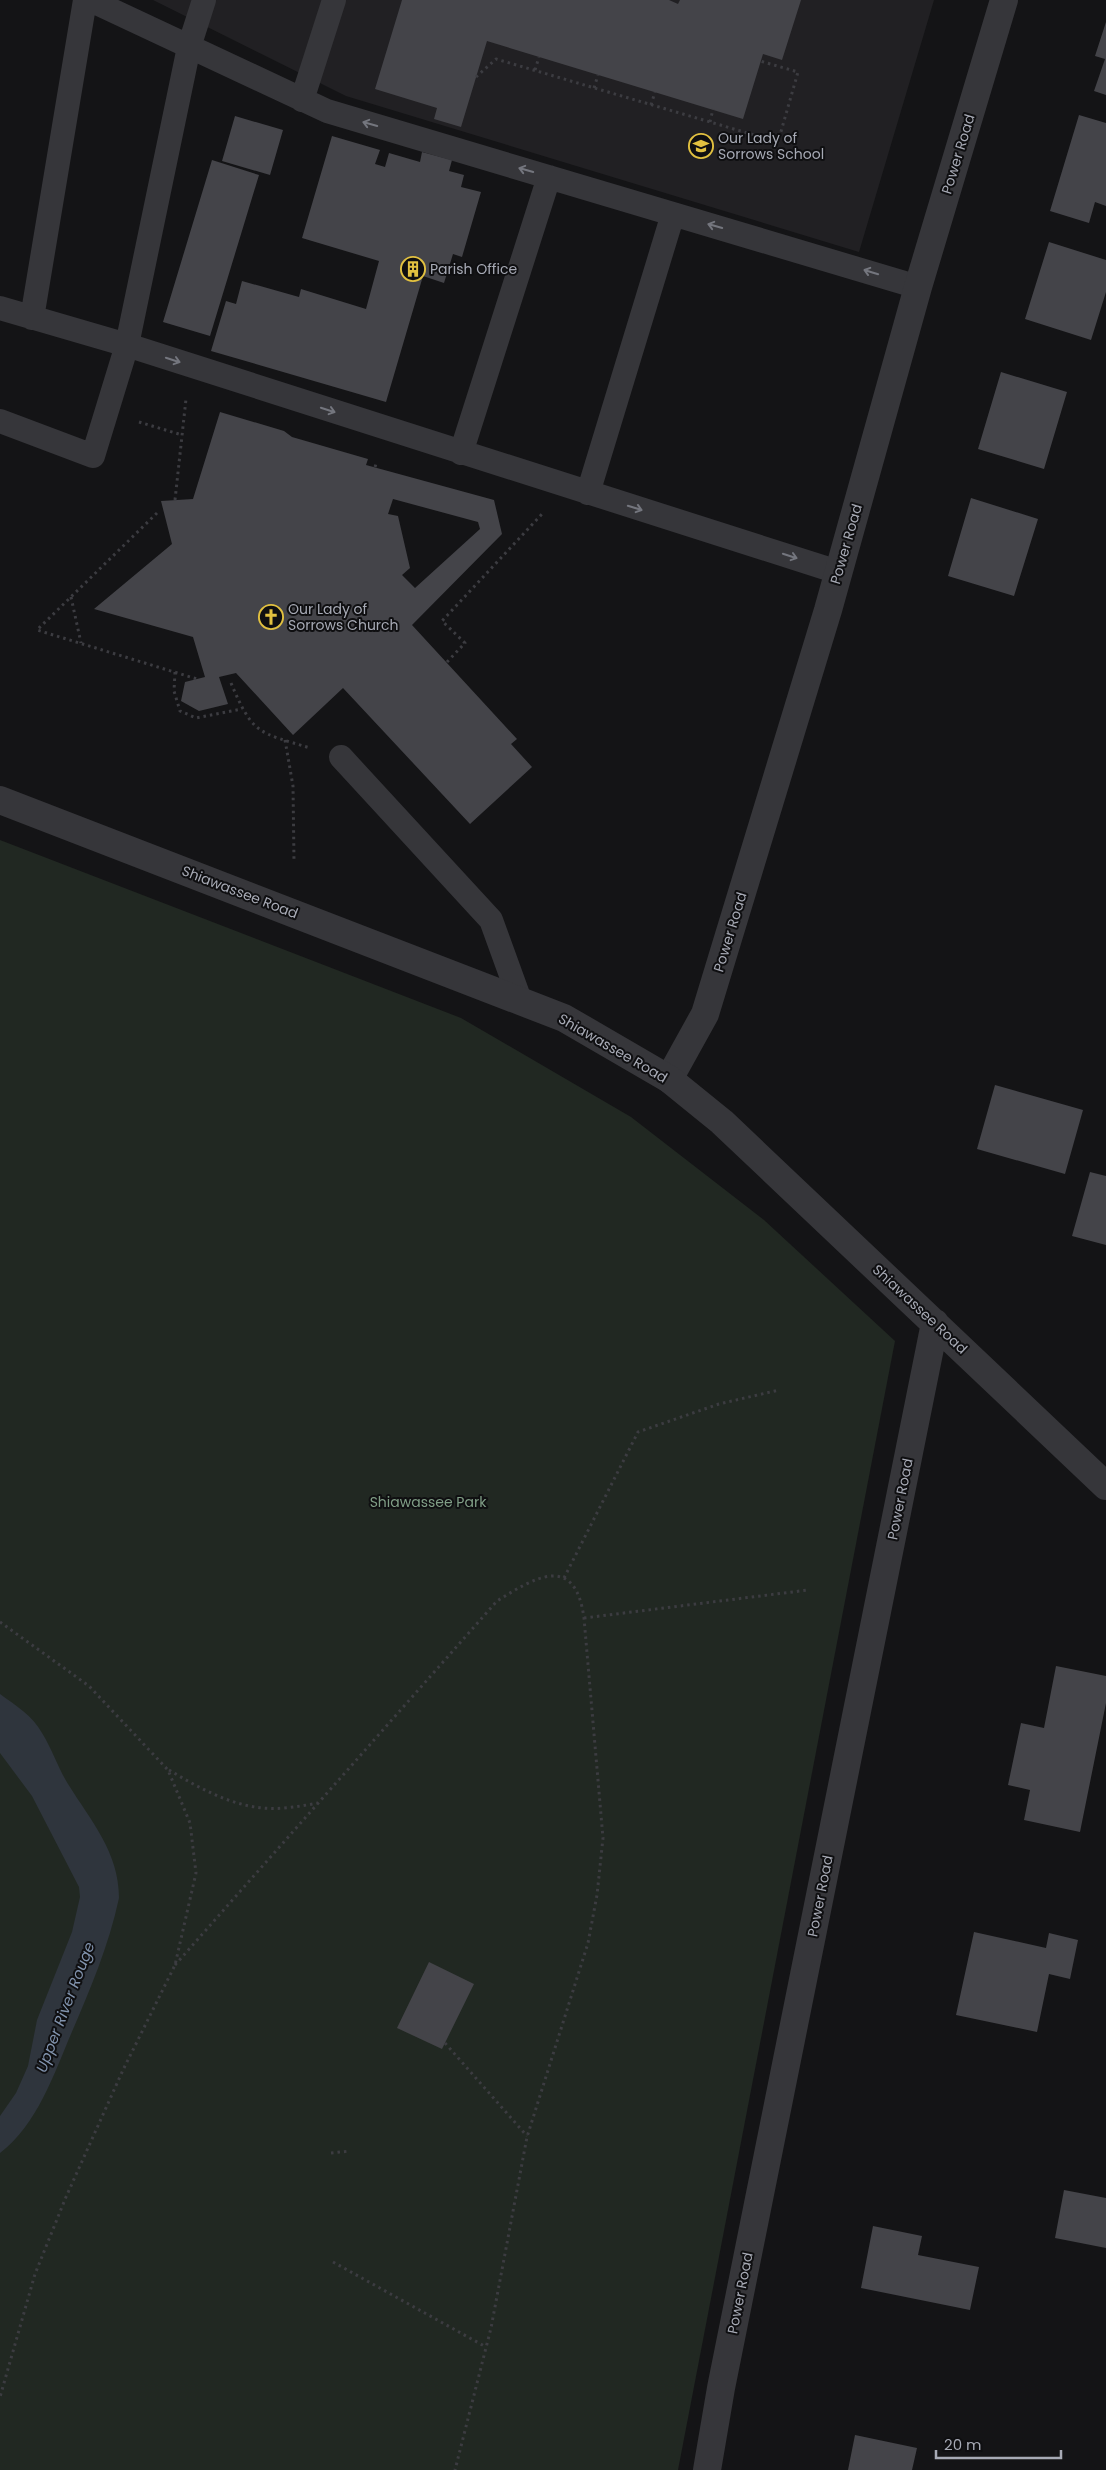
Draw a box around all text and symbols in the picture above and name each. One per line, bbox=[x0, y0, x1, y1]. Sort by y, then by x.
street label: Power Road bbox=[936, 112, 980, 196]
one-way arrow bbox=[362, 118, 378, 128]
place label: Our Lady of Sorrows School bbox=[718, 128, 824, 164]
school or university icon: Our Lady of Sorrows School bbox=[688, 133, 714, 159]
one-way arrow bbox=[518, 164, 534, 174]
one-way arrow bbox=[708, 221, 724, 231]
building icon: Parish Office bbox=[400, 256, 426, 282]
place label: Parish Office bbox=[430, 259, 517, 279]
one-way arrow bbox=[863, 267, 879, 277]
one-way arrow bbox=[165, 356, 181, 366]
one-way arrow bbox=[320, 406, 335, 415]
street label: Power Road bbox=[825, 502, 867, 586]
one-way arrow bbox=[626, 503, 642, 513]
one-way arrow bbox=[781, 552, 797, 562]
place label: Our Lady of Sorrows Church bbox=[288, 599, 399, 635]
church icon: Our Lady of Sorrows Church bbox=[258, 604, 284, 630]
street label: Shiawassee Road bbox=[179, 861, 301, 923]
street label: Power Road bbox=[708, 890, 752, 974]
street label: Shiawassee Road bbox=[555, 1009, 671, 1087]
street label: Shiawassee Road bbox=[868, 1260, 972, 1358]
street label: Power Road bbox=[882, 1457, 918, 1541]
park label: Shiawassee Park bbox=[370, 1492, 487, 1512]
street label: Power Road bbox=[802, 1854, 838, 1938]
water label: Upper River Rouge bbox=[30, 1939, 100, 2075]
street label: Power Road bbox=[722, 2251, 758, 2335]
scale bar bbox=[936, 2428, 1061, 2460]
text: 20 m bbox=[944, 2434, 982, 2455]

